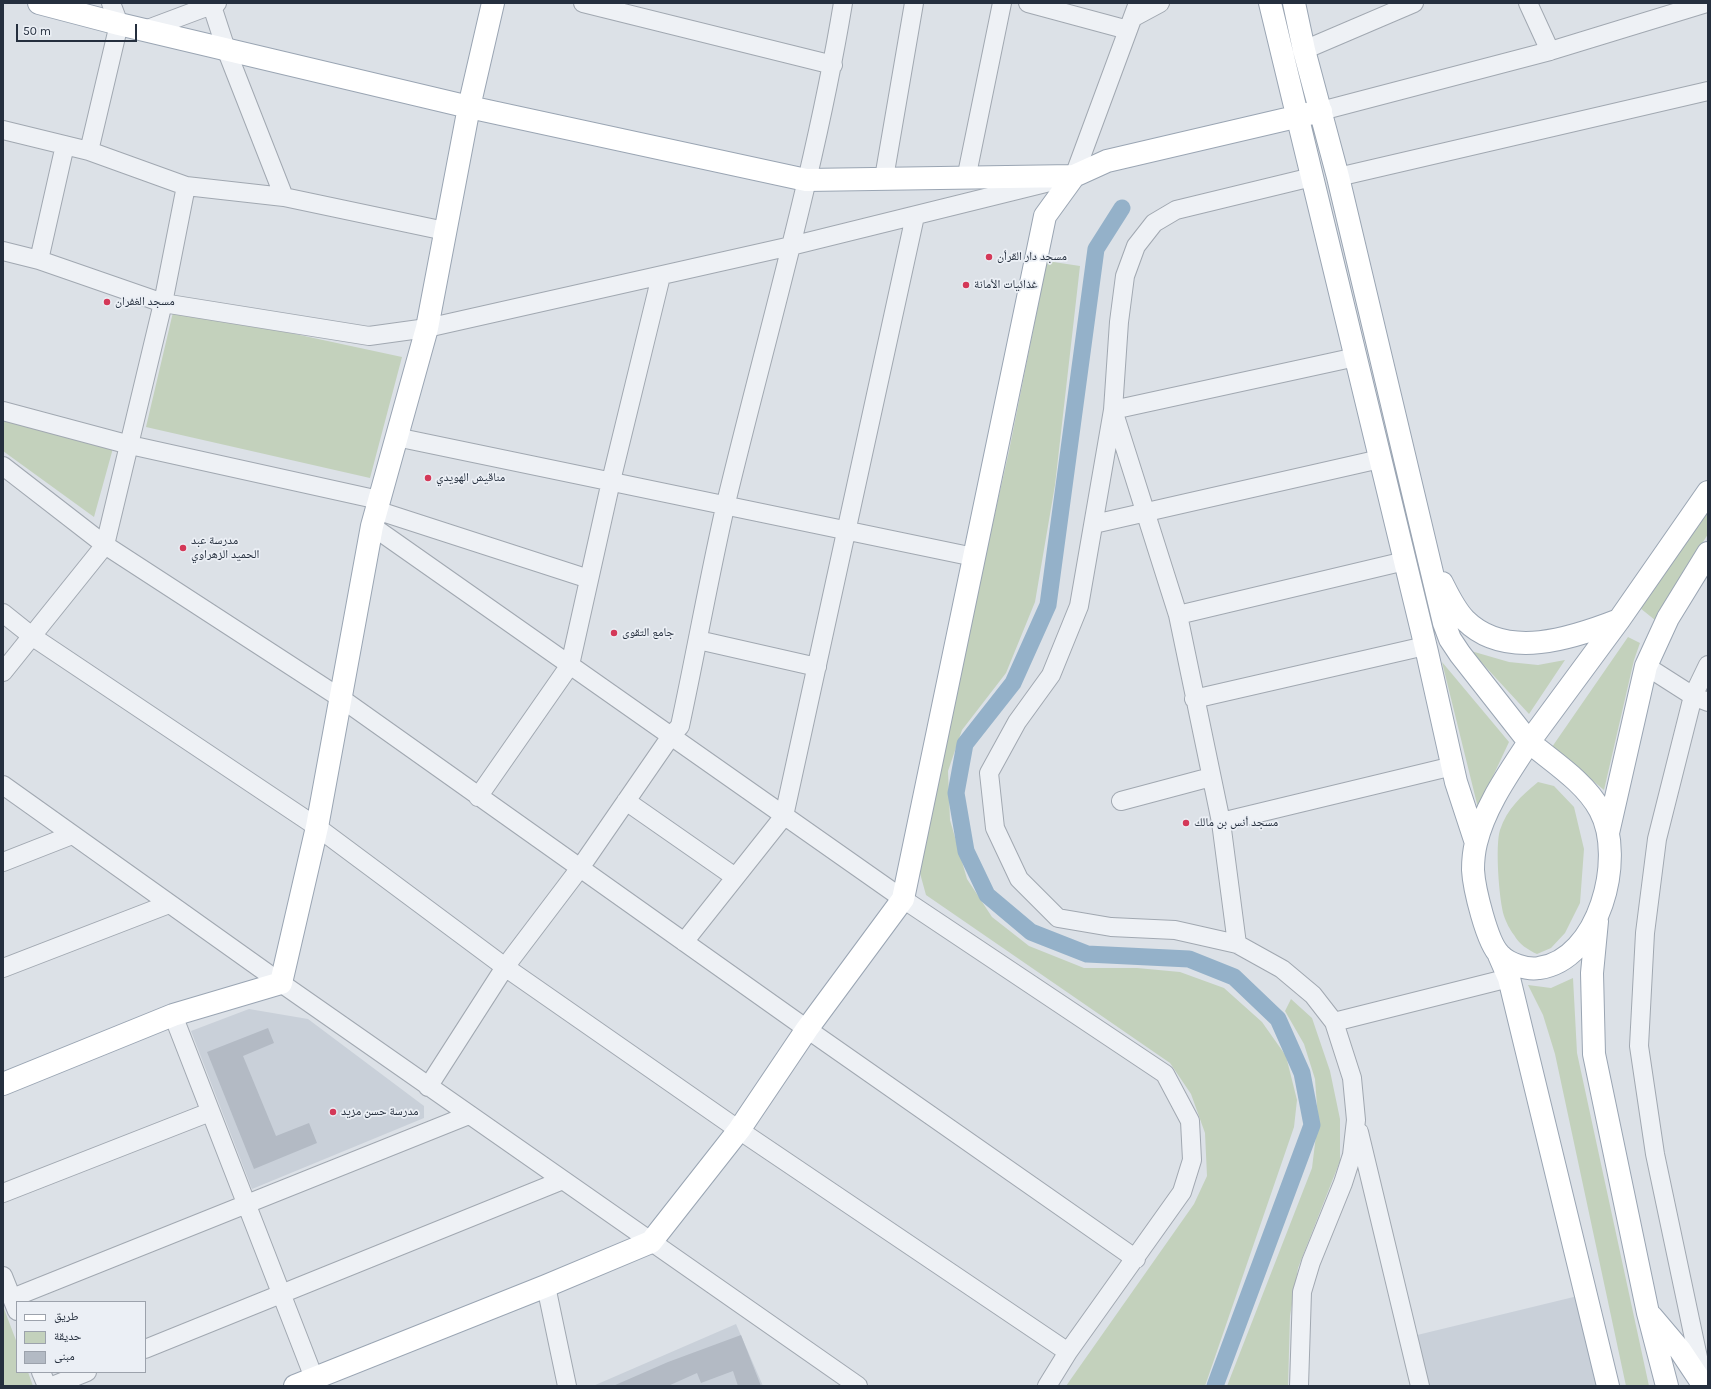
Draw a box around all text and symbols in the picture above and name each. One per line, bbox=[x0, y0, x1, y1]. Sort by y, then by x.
scale bar bbox=[18, 16, 139, 42]
text: 50 m bbox=[23, 24, 51, 38]
place label: مسجد دار القرأن bbox=[997, 250, 1067, 264]
marker: مسجد دار القرأن bbox=[984, 252, 994, 262]
place label: غذائيات الأمانة bbox=[974, 278, 1038, 292]
marker: غذائيات الأمانة bbox=[961, 280, 971, 290]
place label: مسجد الغفران bbox=[115, 295, 175, 309]
marker: مسجد الغفران bbox=[102, 297, 112, 307]
place label: مناقيش الهويدي bbox=[436, 471, 505, 485]
marker: مناقيش الهويدي bbox=[423, 473, 433, 483]
place label: مدرسة عبد الحميد الزهراوي bbox=[191, 534, 259, 562]
marker: مدرسة عبد الحميد الزهراوي bbox=[178, 543, 188, 553]
place label: جامع التقوى bbox=[622, 626, 674, 640]
marker: جامع التقوى bbox=[609, 628, 619, 638]
place label: مسجد أنس بن مالك bbox=[1194, 816, 1278, 830]
marker: مسجد أنس بن مالك bbox=[1181, 818, 1191, 828]
place label: مدرسة حسن مزيد bbox=[341, 1105, 419, 1119]
marker: مدرسة حسن مزيد bbox=[328, 1107, 338, 1117]
legend bbox=[16, 1301, 146, 1373]
text: طريق bbox=[54, 1309, 79, 1323]
text: حديقة bbox=[54, 1329, 82, 1343]
text: مبنى bbox=[54, 1349, 75, 1363]

